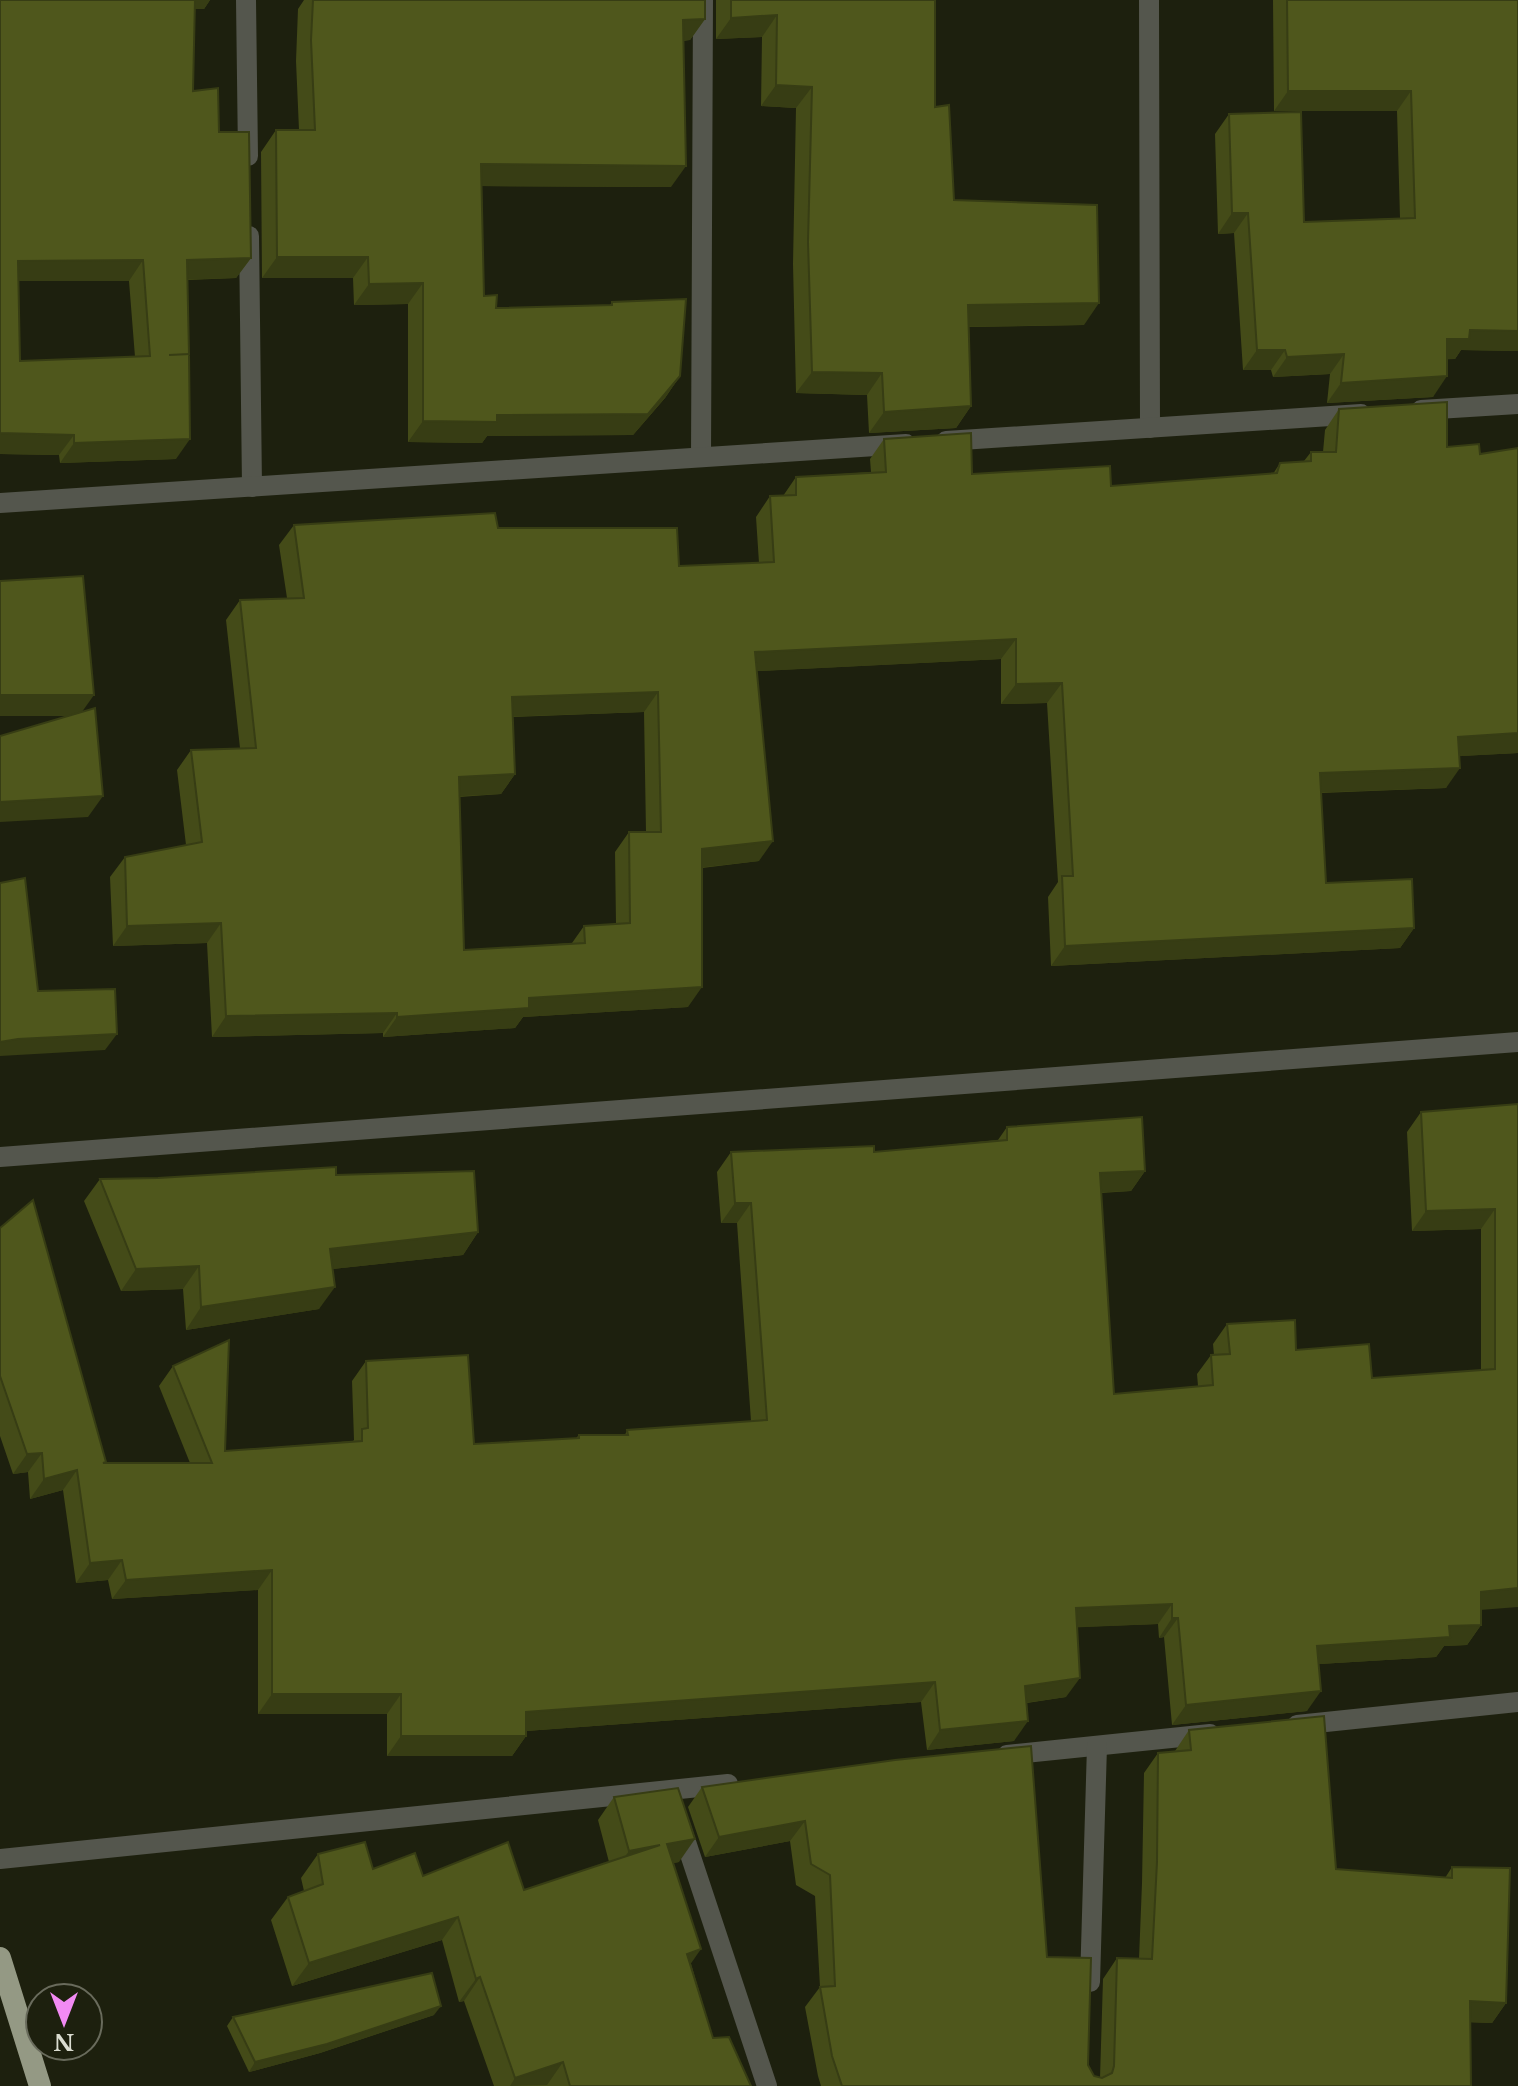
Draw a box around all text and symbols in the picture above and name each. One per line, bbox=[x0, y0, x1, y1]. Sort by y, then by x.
north arrow bbox=[24, 1982, 104, 2062]
text: N bbox=[53, 2028, 74, 2055]

